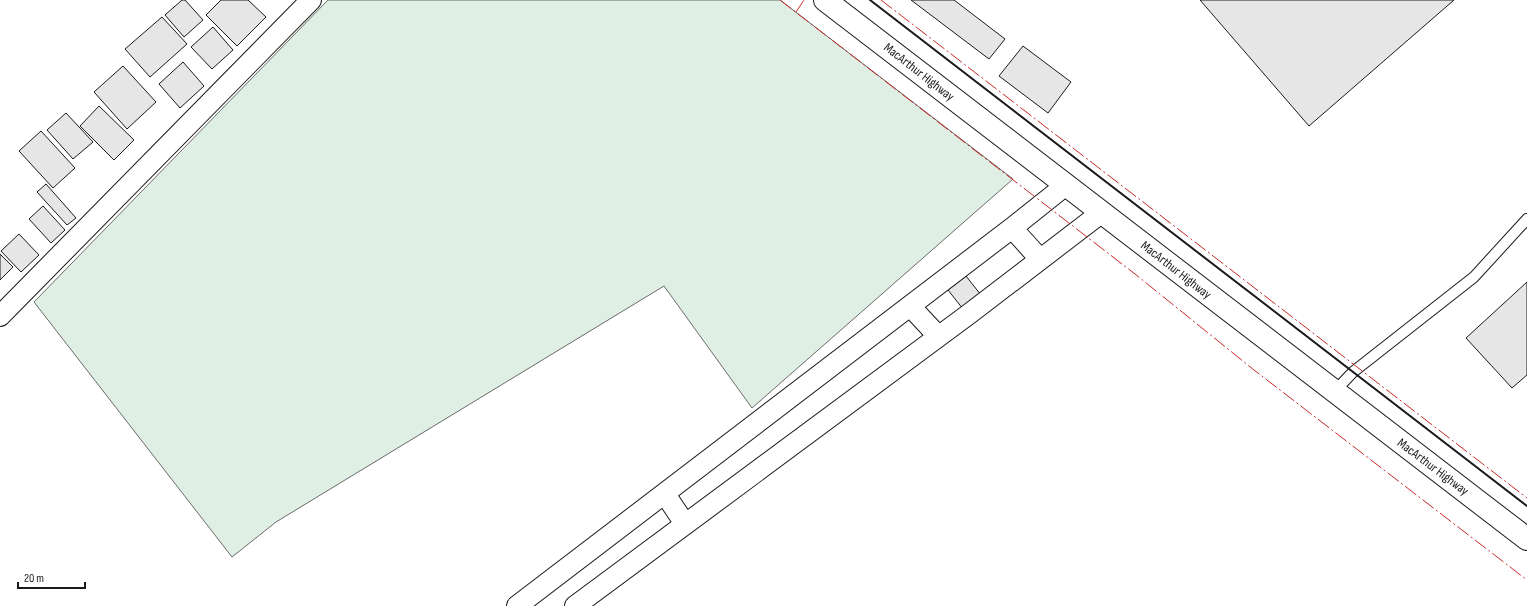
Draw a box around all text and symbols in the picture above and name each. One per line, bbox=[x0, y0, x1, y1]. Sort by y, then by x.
street label: MacArthur Highway bbox=[880, 39, 958, 105]
street label: MacArthur Highway bbox=[1137, 237, 1215, 303]
street label: MacArthur Highway bbox=[1394, 435, 1472, 499]
scale bar bbox=[18, 564, 85, 590]
text: 20 m bbox=[24, 571, 44, 586]

